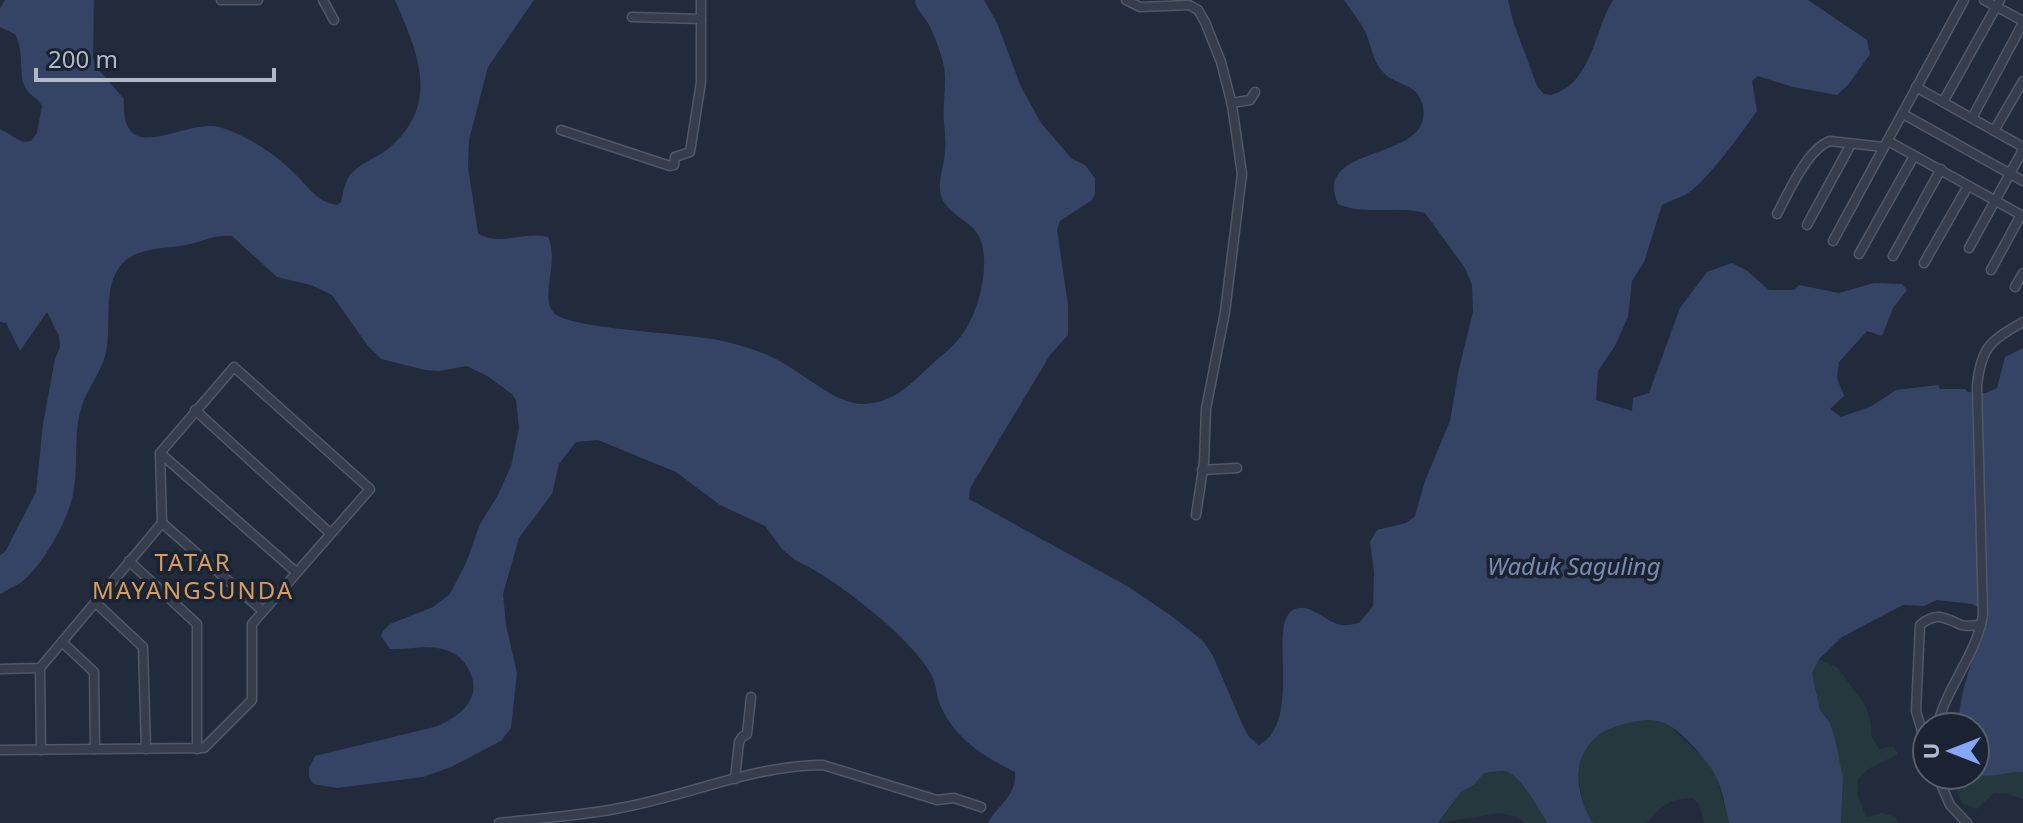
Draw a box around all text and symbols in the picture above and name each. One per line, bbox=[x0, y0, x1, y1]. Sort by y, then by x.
scale bar bbox=[36, 32, 274, 82]
text: 200 m bbox=[48, 42, 118, 75]
district label: TATAR MAYANGSUNDA bbox=[92, 545, 294, 606]
water label: Waduk Saguling bbox=[1487, 549, 1661, 582]
north arrow bbox=[1911, 711, 1991, 791]
text: U bbox=[1915, 743, 1945, 759]

